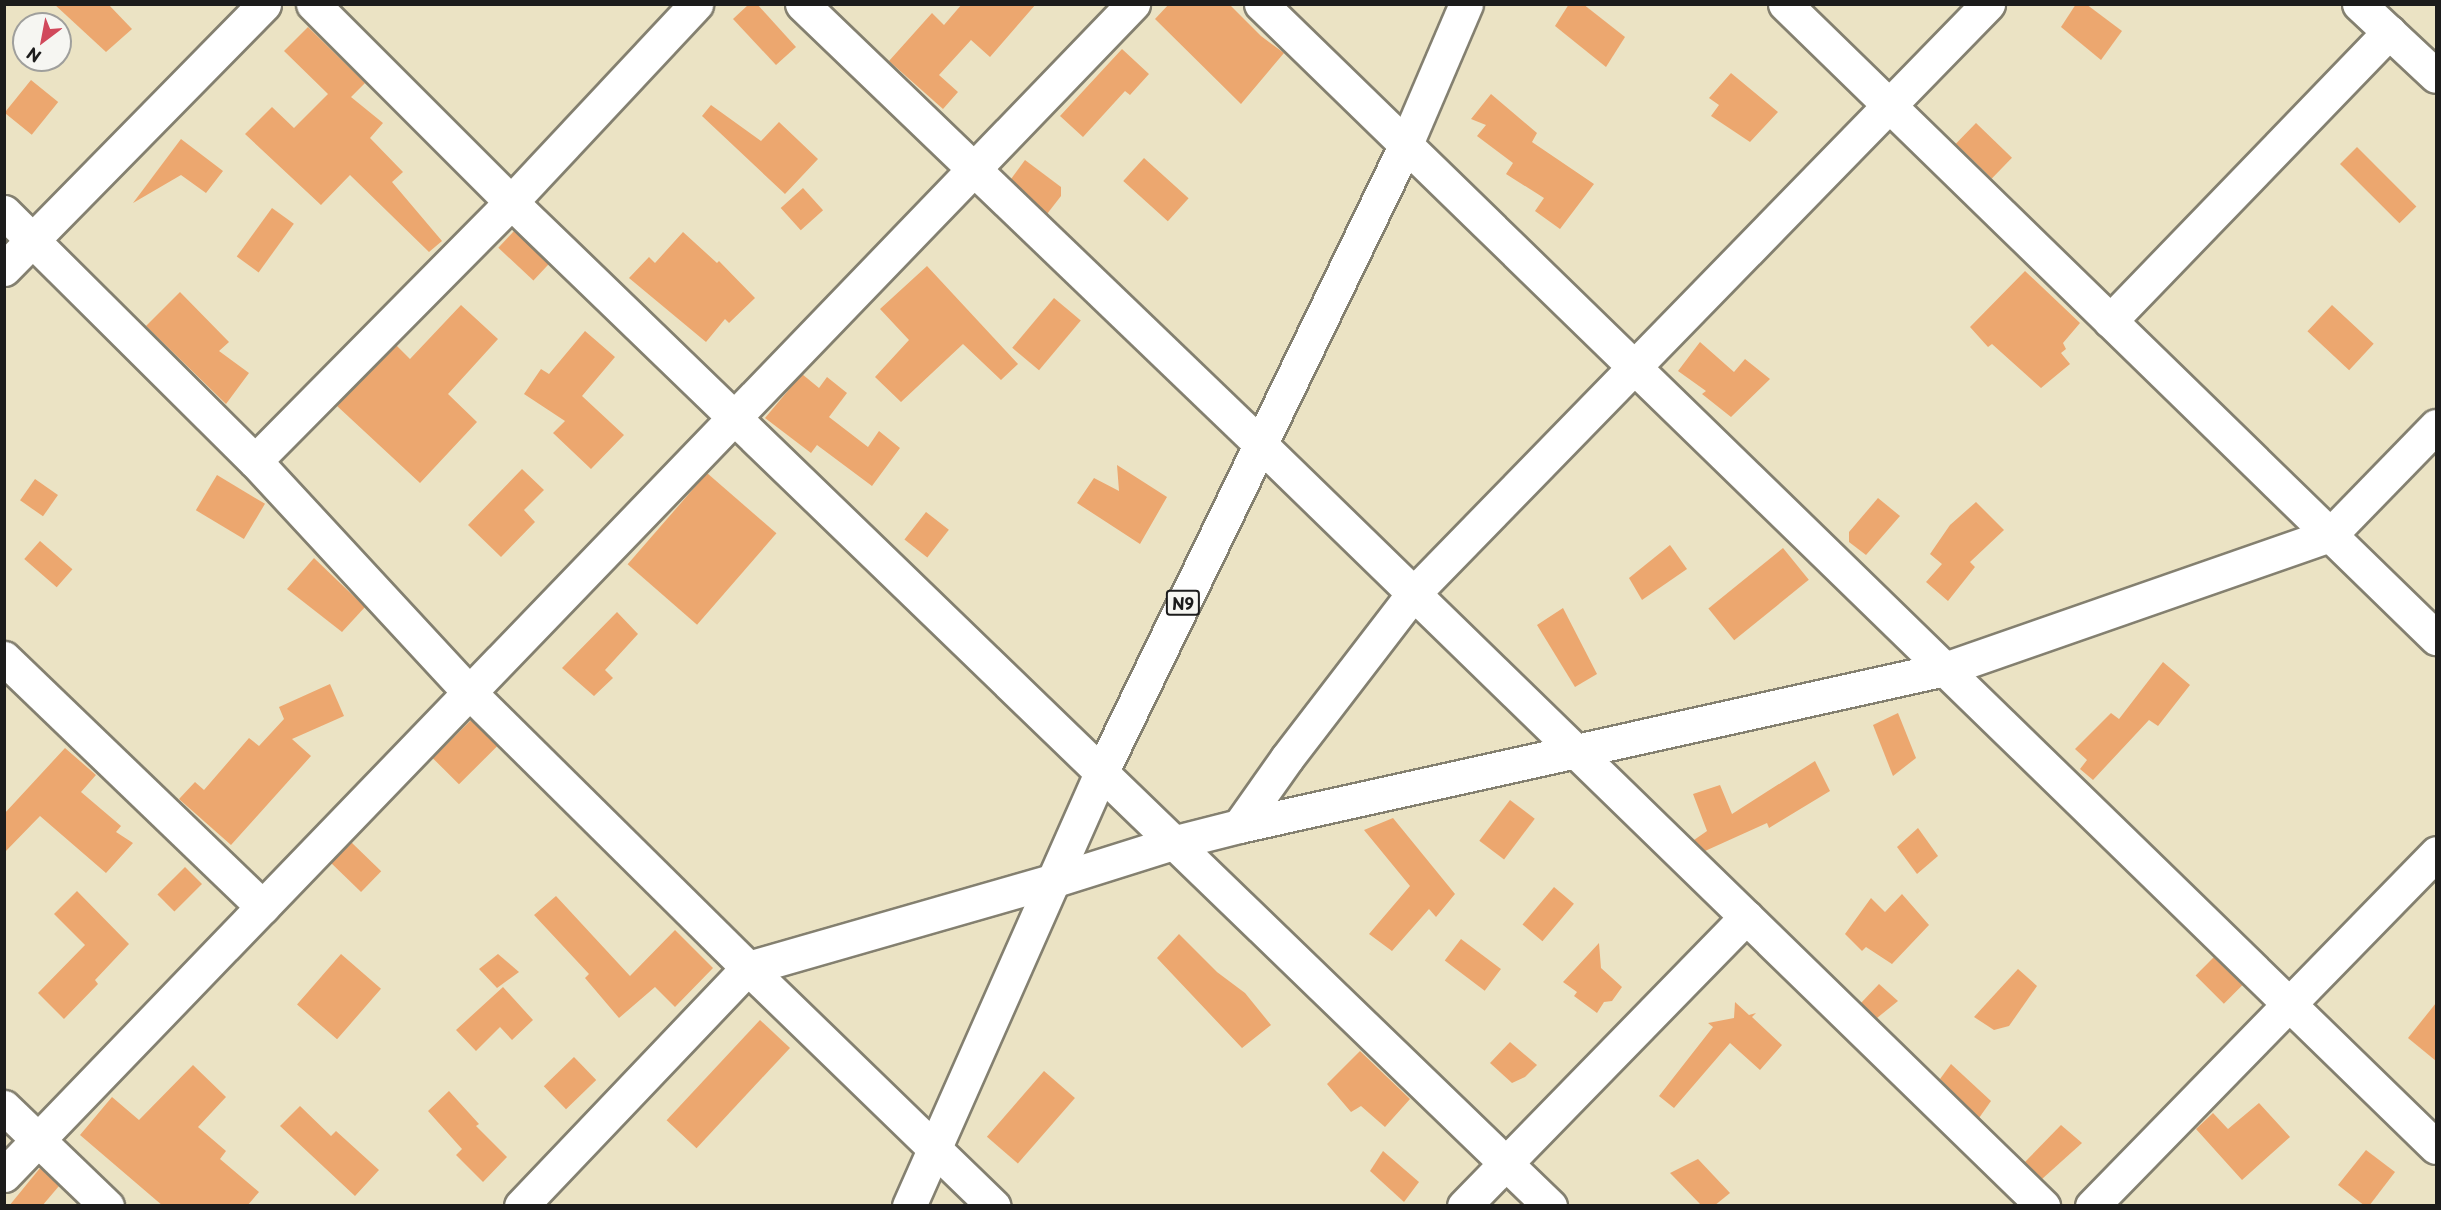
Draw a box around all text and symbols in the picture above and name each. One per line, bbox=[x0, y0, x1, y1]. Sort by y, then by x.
north arrow bbox=[12, 12, 72, 72]
text: N bbox=[22, 42, 45, 69]
road number: N9 bbox=[1165, 590, 1201, 616]

